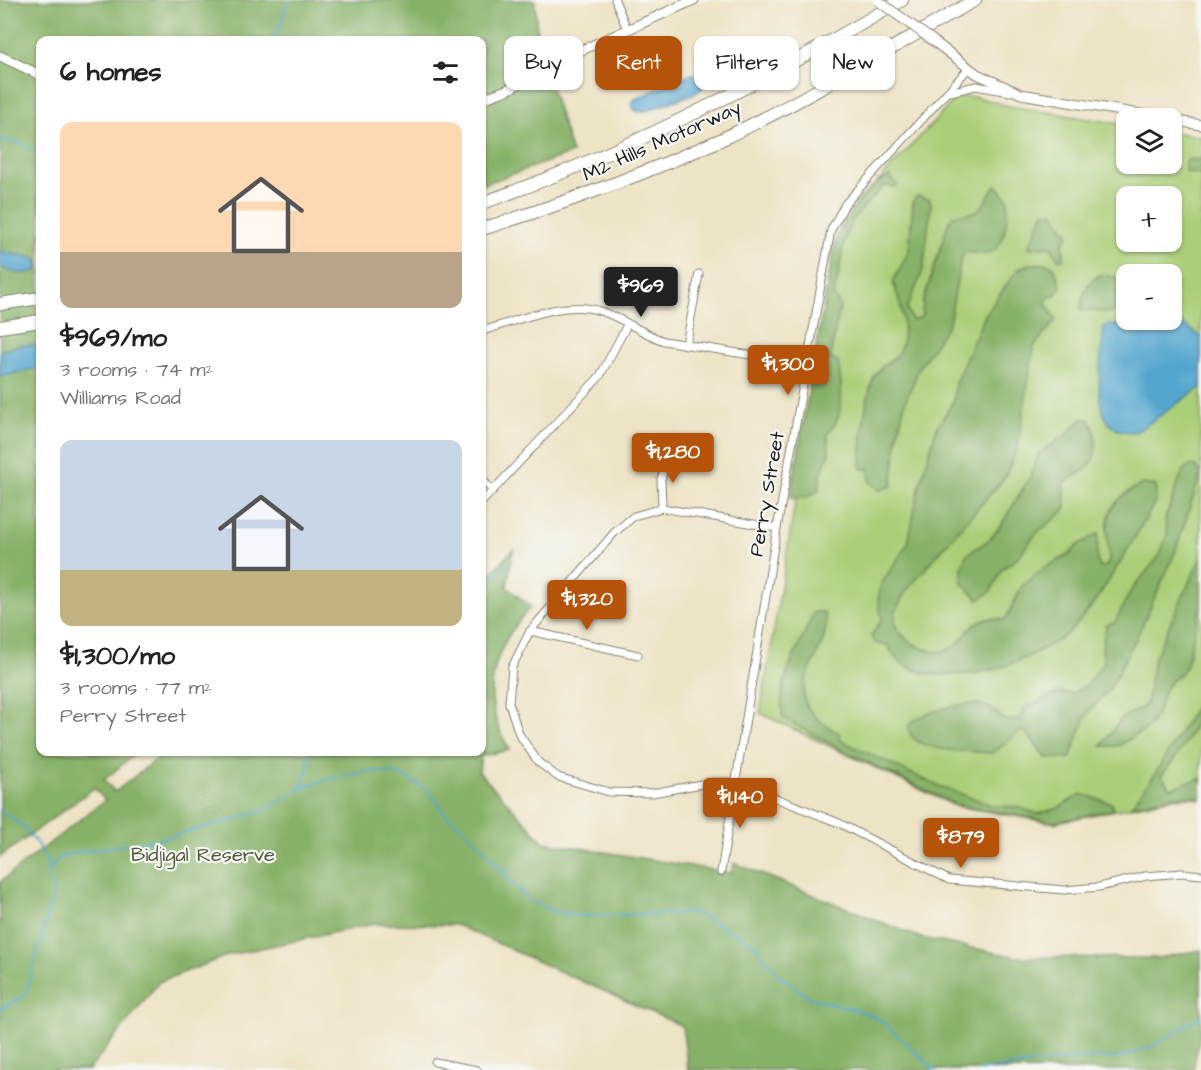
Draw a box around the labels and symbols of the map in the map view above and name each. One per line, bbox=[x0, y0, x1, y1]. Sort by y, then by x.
street label: M2 Hills Motorway bbox=[578, 93, 746, 189]
pin: $969 bbox=[605, 267, 677, 318]
pin: $1,300 bbox=[739, 345, 837, 396]
street label: Perry Street bbox=[742, 429, 793, 559]
pin: $1,280 bbox=[624, 433, 722, 484]
pin: $1,320 bbox=[538, 580, 636, 631]
pin: $1,140 bbox=[691, 778, 789, 829]
pin: $879 bbox=[925, 818, 997, 869]
park label: Bidjigal Reserve bbox=[131, 841, 275, 870]

